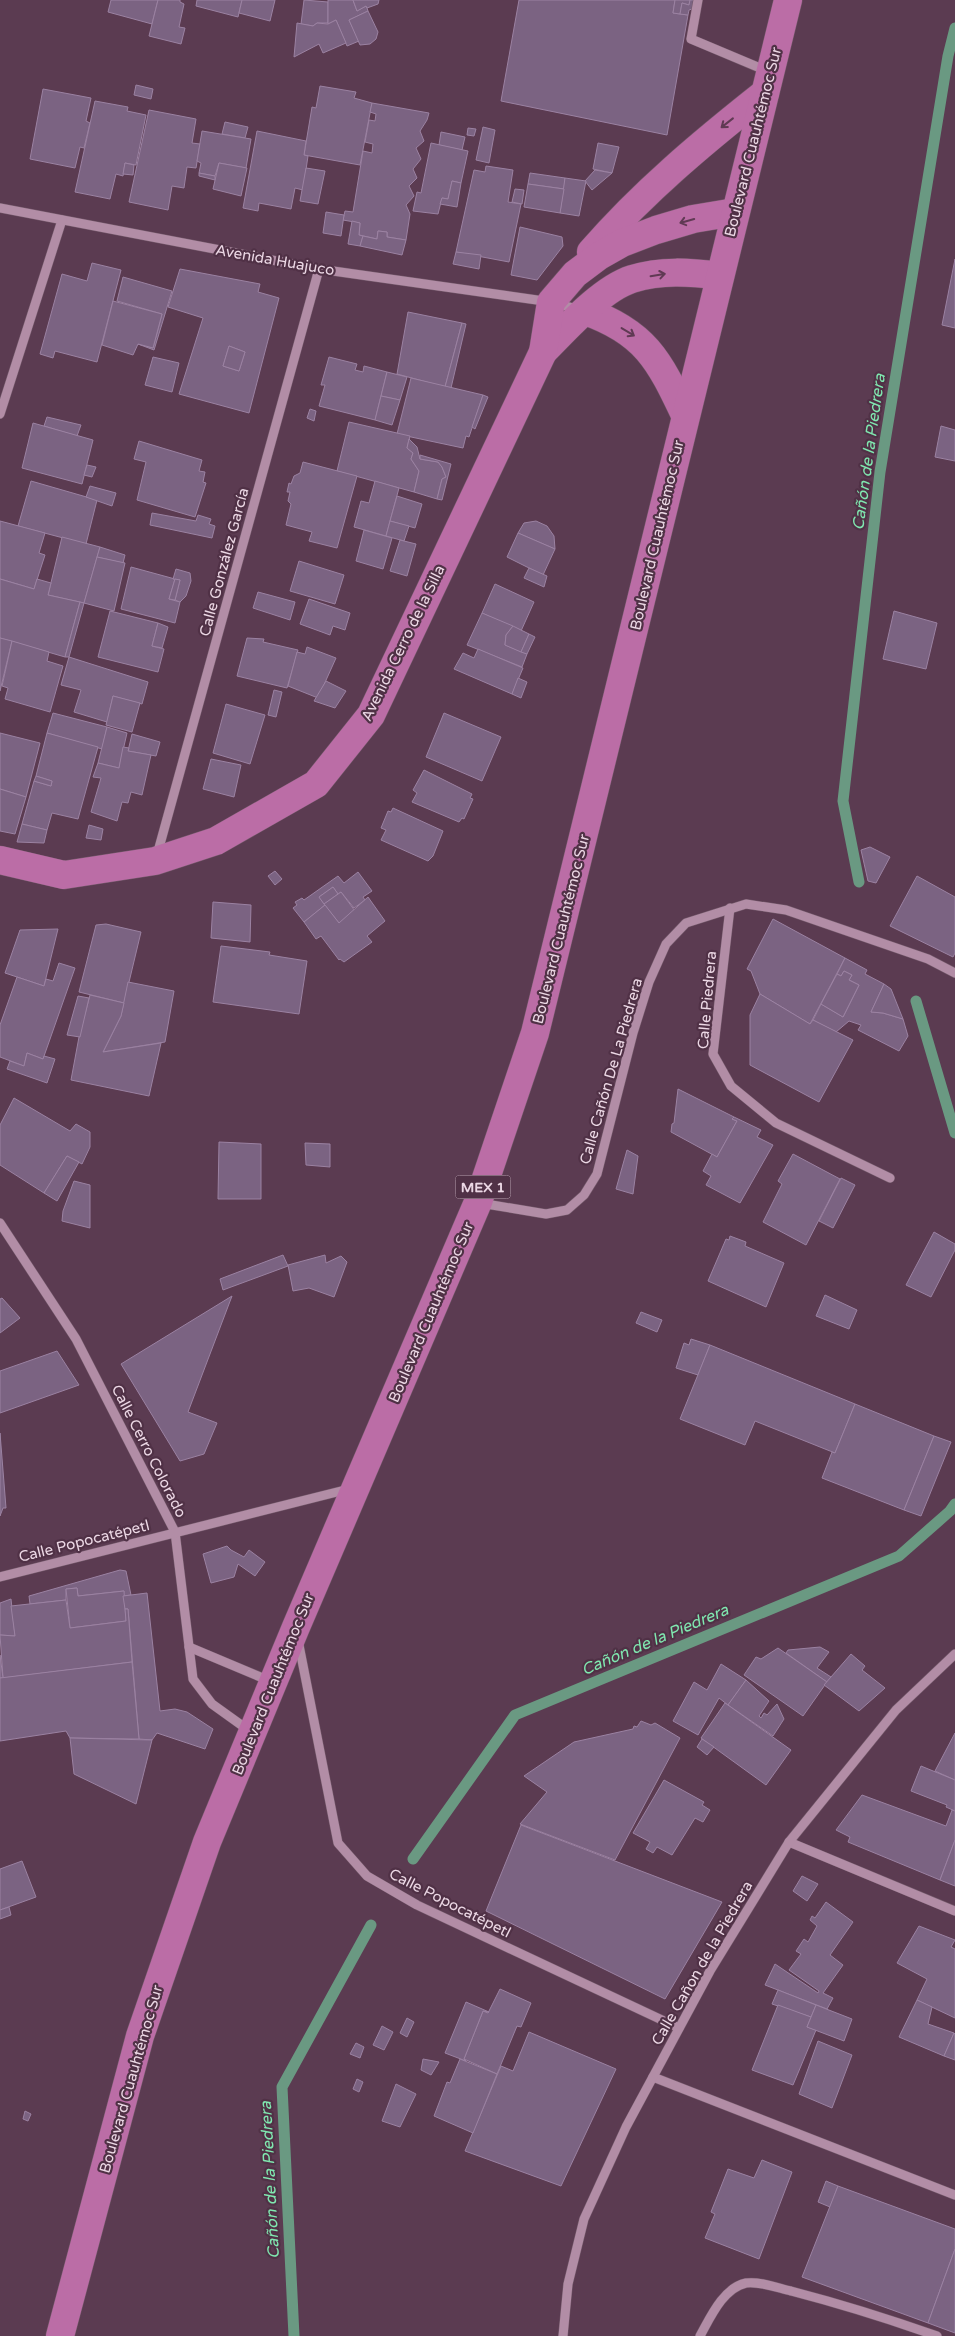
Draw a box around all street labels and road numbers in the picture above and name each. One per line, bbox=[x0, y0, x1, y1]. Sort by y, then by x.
street label: Boulevard Cuauhtémoc Sur bbox=[721, 45, 785, 239]
street label: Avenida Huajuco bbox=[214, 241, 336, 279]
street label: Boulevard Cuauhtémoc Sur bbox=[626, 438, 688, 632]
street label: Calle González García bbox=[195, 486, 253, 638]
street label: Avenida Cerro de la Silla bbox=[357, 562, 449, 724]
street label: Boulevard Cuauhtémoc Sur bbox=[529, 832, 593, 1026]
street label: Calle Piedrera bbox=[694, 950, 720, 1050]
street label: Calle Cañón De La Piedrera bbox=[576, 976, 646, 1166]
road number: MEX 1 bbox=[456, 1176, 510, 1198]
street label: Boulevard Cuauhtémoc Sur bbox=[385, 1219, 477, 1405]
street label: Calle Cerro Colorado bbox=[108, 1382, 190, 1520]
street label: Calle Popocatépetl bbox=[17, 1516, 151, 1566]
street label: Boulevard Cuauhtémoc Sur bbox=[228, 1590, 318, 1778]
street label: Calle Popocatépetl bbox=[386, 1865, 514, 1941]
street label: Calle Cañon de la Piedrera bbox=[648, 1878, 756, 2048]
street label: Boulevard Cuauhtémoc Sur bbox=[96, 1983, 167, 2175]

